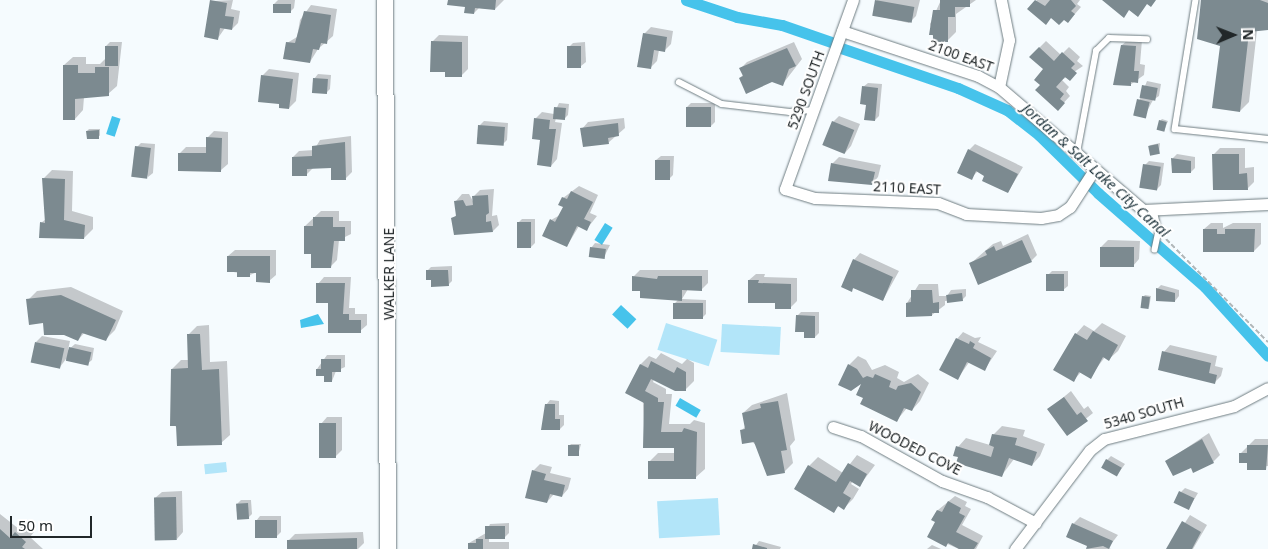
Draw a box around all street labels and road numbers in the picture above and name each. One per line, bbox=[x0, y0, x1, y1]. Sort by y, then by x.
street label: 2100 EAST bbox=[926, 36, 996, 76]
street label: 5290 SOUTH bbox=[784, 48, 828, 132]
street label: 2110 EAST bbox=[873, 178, 941, 198]
street label: WALKER LANE bbox=[381, 228, 397, 320]
street label: 5340 SOUTH bbox=[1102, 394, 1186, 432]
street label: WOODED COVE bbox=[866, 417, 964, 479]

